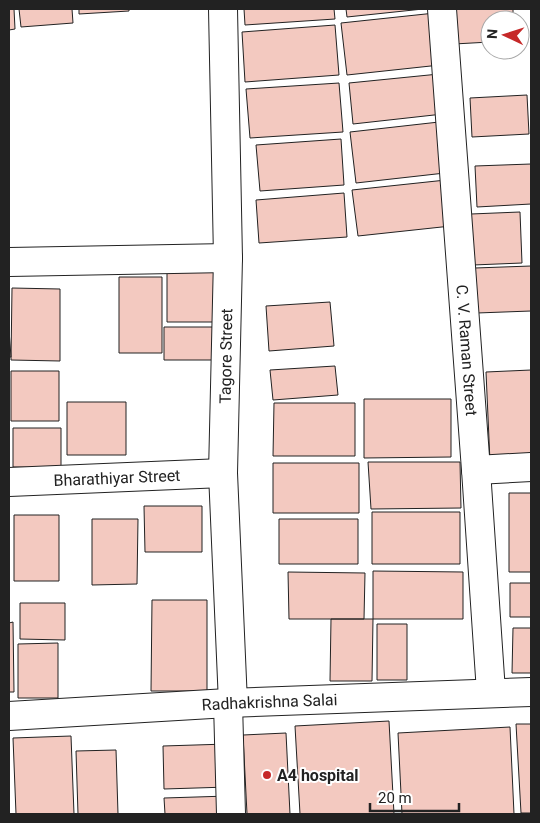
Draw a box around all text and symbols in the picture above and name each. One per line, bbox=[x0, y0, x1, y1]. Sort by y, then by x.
north arrow bbox=[480, 10, 530, 60]
text: N bbox=[484, 29, 500, 40]
street label: C. V. Raman Street bbox=[453, 284, 481, 416]
street label: Tagore Street bbox=[216, 308, 236, 404]
street label: Bharathiyar Street bbox=[53, 465, 181, 490]
street label: Radhakrishna Salai bbox=[201, 690, 338, 714]
place label: A4 hospital bbox=[277, 766, 359, 785]
marker: A4 hospital bbox=[261, 769, 273, 781]
scale bar bbox=[370, 780, 459, 812]
text: 20 m bbox=[378, 789, 412, 807]

